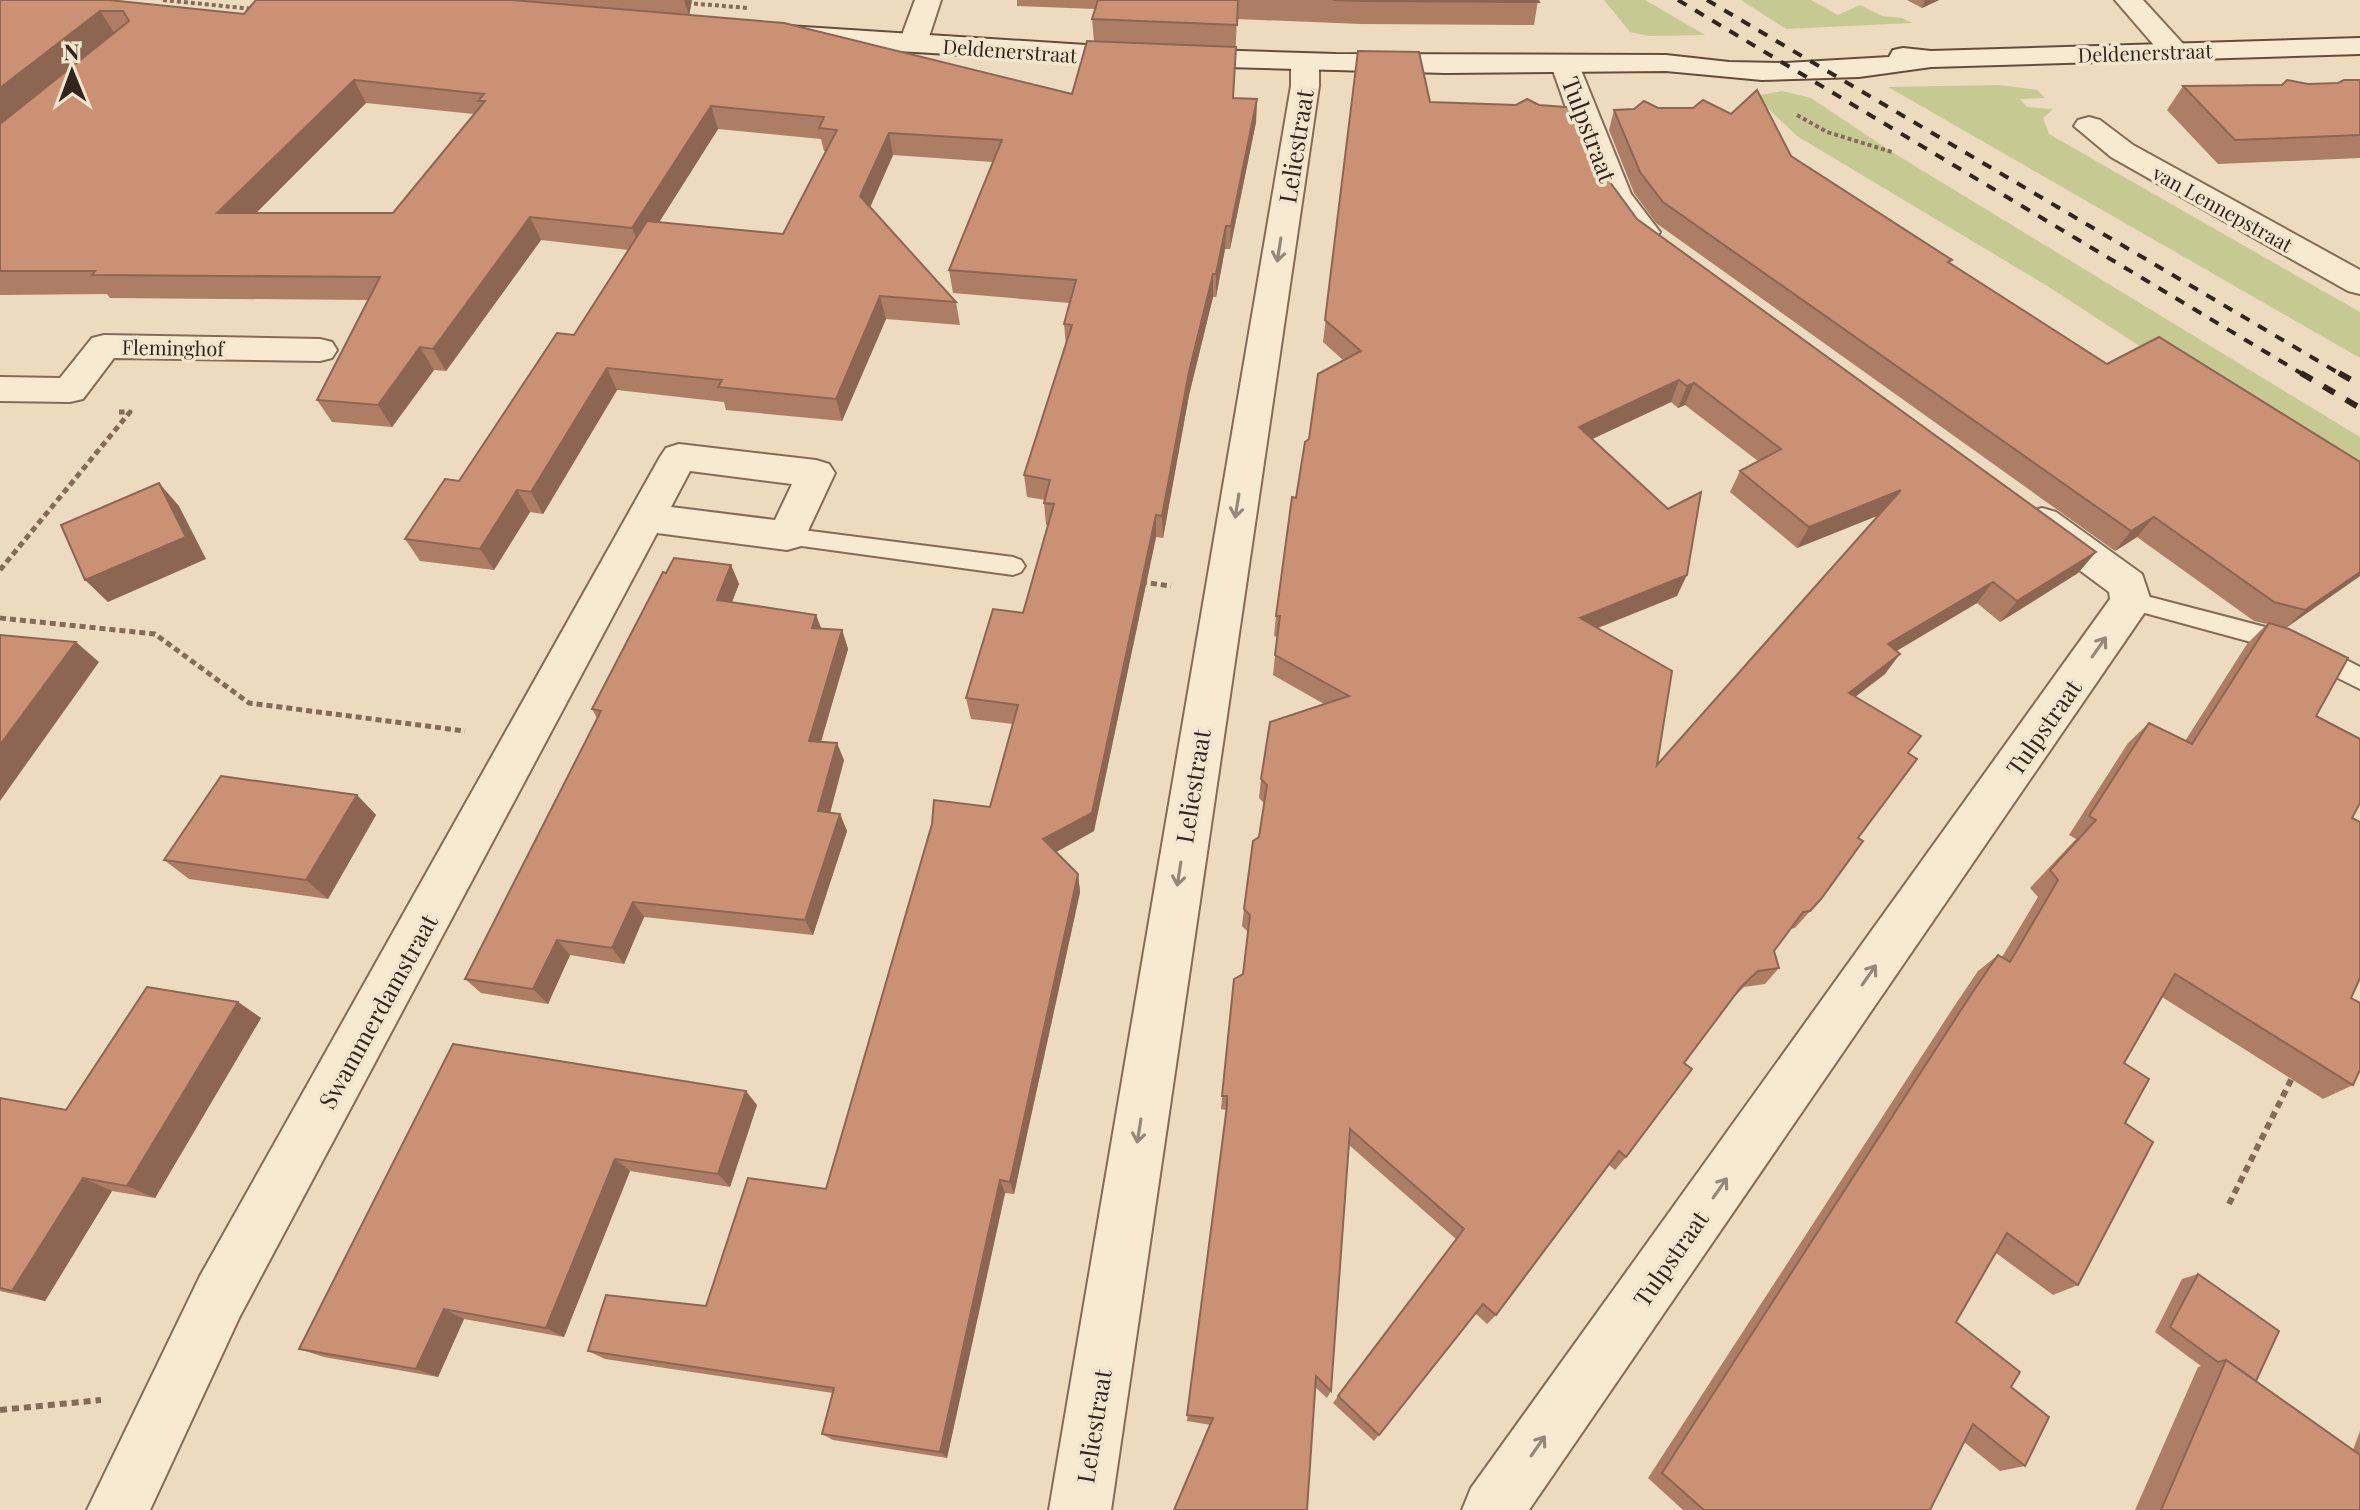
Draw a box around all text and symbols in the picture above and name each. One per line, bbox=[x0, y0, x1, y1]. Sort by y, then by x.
north arrow bbox=[32, 32, 112, 112]
street label: Deldenerstraat bbox=[942, 32, 1079, 68]
text: N bbox=[63, 36, 80, 66]
street label: Deldenerstraat bbox=[2077, 36, 2214, 68]
street label: Tulpstraat bbox=[1555, 72, 1625, 187]
street label: Leliestraat bbox=[1270, 86, 1320, 205]
street label: van Lennepstraat bbox=[2147, 158, 2299, 258]
one-way arrow bbox=[1270, 237, 1285, 262]
street label: Fleminghof bbox=[122, 333, 226, 361]
one-way arrow bbox=[1229, 493, 1244, 519]
one-way arrow bbox=[2091, 637, 2107, 659]
street label: Tulpstraat bbox=[1998, 672, 2088, 781]
street label: Leliestraat bbox=[1167, 726, 1217, 845]
one-way arrow bbox=[1170, 861, 1185, 886]
street label: Swammerdamstraat bbox=[310, 908, 444, 1114]
one-way arrow bbox=[1861, 964, 1877, 986]
one-way arrow bbox=[1130, 1117, 1145, 1143]
one-way arrow bbox=[1712, 1177, 1728, 1199]
street label: Tulpstraat bbox=[1625, 1203, 1715, 1312]
street label: Leliestraat bbox=[1068, 1366, 1118, 1485]
one-way arrow bbox=[1530, 1436, 1546, 1458]

